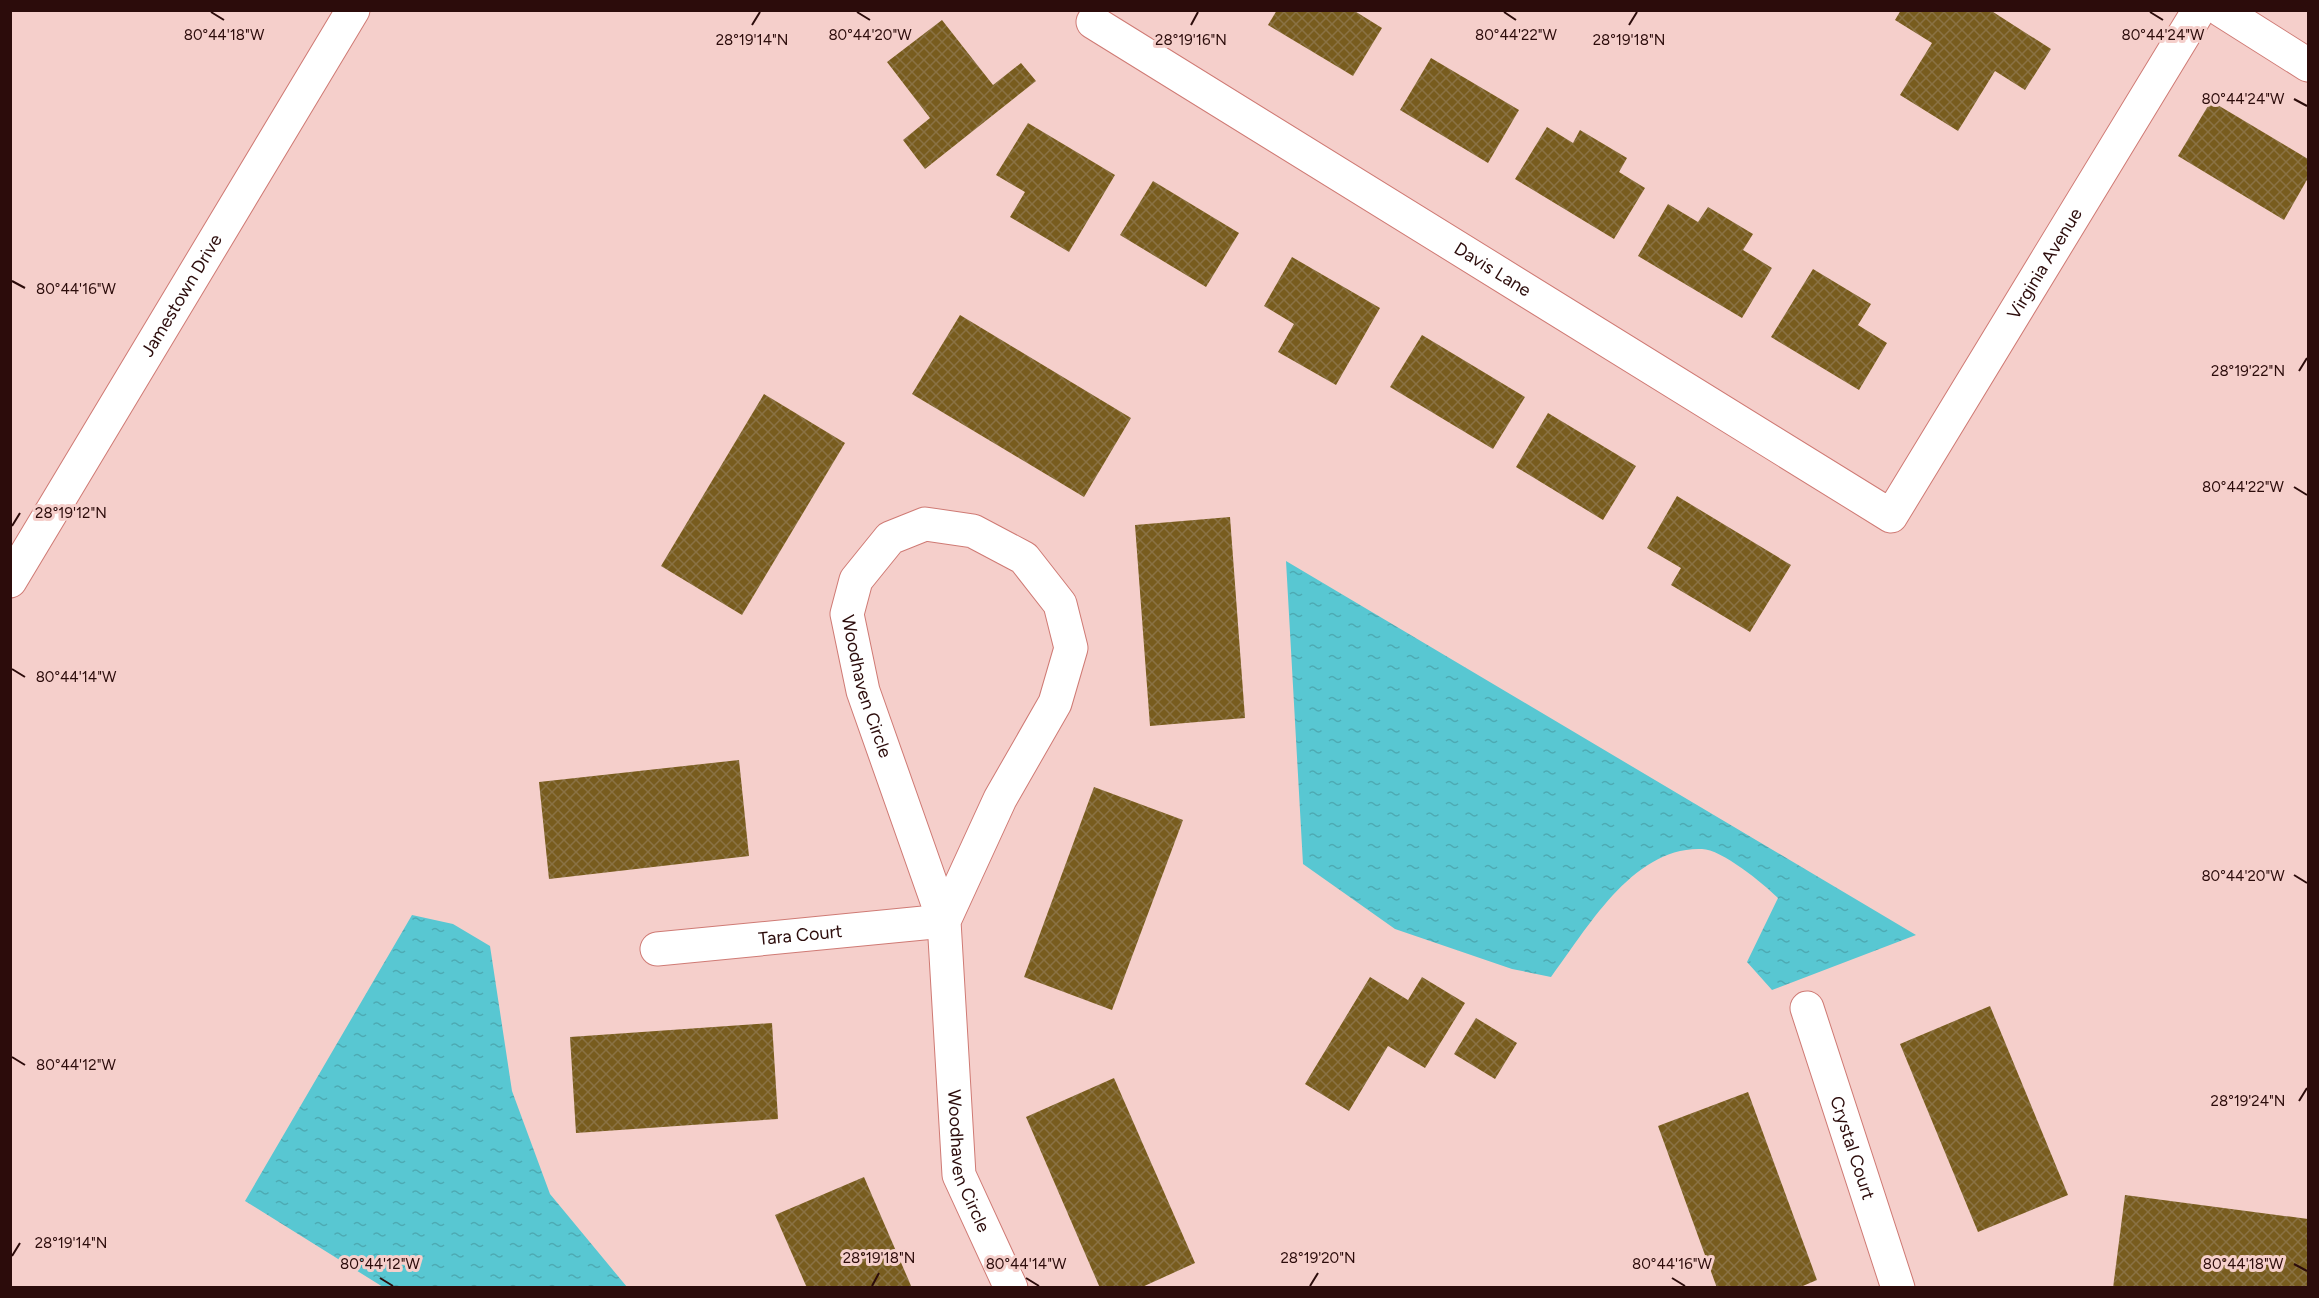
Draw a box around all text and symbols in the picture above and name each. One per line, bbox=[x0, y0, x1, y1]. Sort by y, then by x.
text: 80°44'18"W bbox=[184, 26, 265, 44]
text: 80°44'20"W bbox=[828, 26, 912, 44]
text: 80°44'22"W bbox=[1475, 26, 1558, 44]
text: 80°44'24"W bbox=[2122, 26, 2205, 44]
text: 28°19'14"N bbox=[716, 31, 788, 49]
text: 28°19'16"N bbox=[1155, 31, 1227, 49]
text: 28°19'18"N bbox=[1593, 31, 1665, 49]
text: 80°44'24"W bbox=[2202, 90, 2285, 108]
street label: Virginia Avenue bbox=[2002, 204, 2087, 323]
street label: Jamestown Drive bbox=[136, 230, 227, 361]
street label: Davis Lane bbox=[1450, 237, 1535, 302]
text: 80°44'16"W bbox=[36, 280, 117, 298]
text: 28°19'22"N bbox=[2211, 362, 2285, 380]
text: 80°44'22"W bbox=[2202, 478, 2285, 496]
text: 28°19'12"N bbox=[35, 504, 107, 522]
street label: Woodhaven Circle bbox=[836, 613, 897, 761]
text: 80°44'14"W bbox=[36, 668, 117, 686]
text: 80°44'20"W bbox=[2201, 867, 2285, 885]
street label: Tara Court bbox=[757, 920, 843, 950]
text: 80°44'12"W bbox=[36, 1056, 116, 1074]
street label: Woodhaven Circle bbox=[943, 1089, 995, 1236]
text: 28°19'24"N bbox=[2211, 1092, 2285, 1110]
street label: Crystal Court bbox=[1825, 1093, 1880, 1203]
text: 28°19'14"N bbox=[35, 1234, 107, 1252]
text: 28°19'18"N bbox=[843, 1249, 915, 1267]
text: 28°19'20"N bbox=[1280, 1249, 1356, 1267]
text: 80°44'12"W bbox=[340, 1255, 420, 1273]
text: 80°44'14"W bbox=[986, 1255, 1067, 1273]
text: 80°44'16"W bbox=[1632, 1255, 1713, 1273]
text: 80°44'18"W bbox=[2203, 1255, 2284, 1273]

